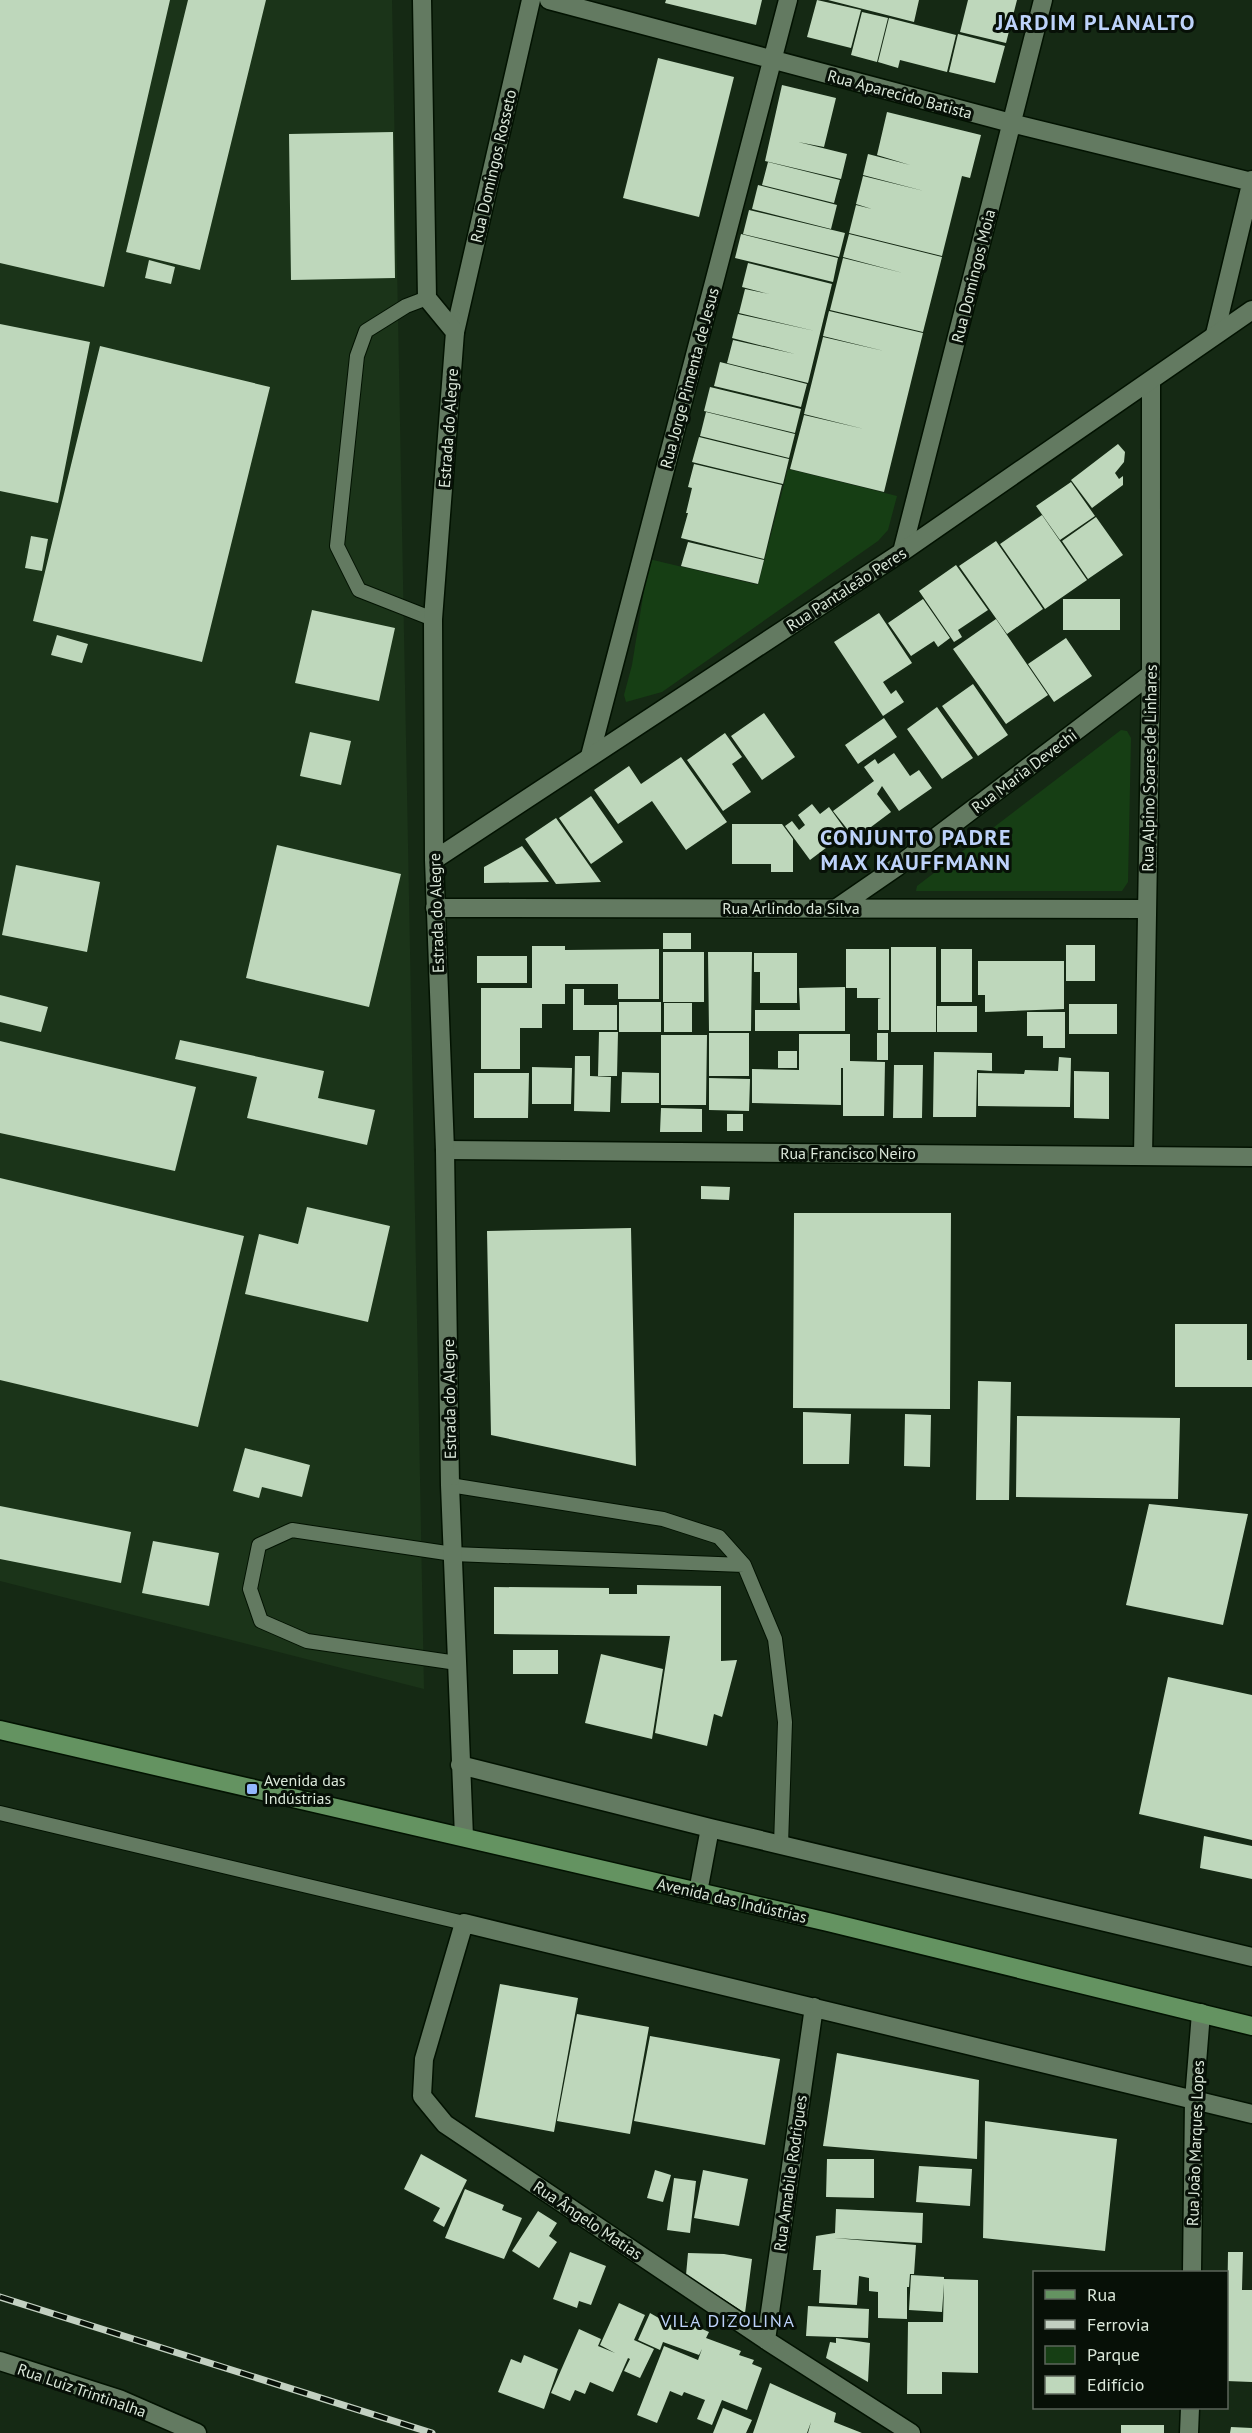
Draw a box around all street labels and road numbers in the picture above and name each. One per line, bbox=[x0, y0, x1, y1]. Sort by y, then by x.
street label: Rua Aparecido Batista bbox=[825, 65, 975, 123]
street label: Rua Domingos Rosseto bbox=[466, 88, 520, 244]
street label: Rua Domingos Moia bbox=[947, 207, 999, 345]
street label: Rua Jorge Pimenta de Jesus bbox=[655, 285, 723, 471]
street label: Estrada do Alegre bbox=[434, 367, 462, 489]
street label: Rua Pantaleão Peres bbox=[782, 543, 910, 635]
street label: Rua Alpino Soares de Linhares bbox=[1137, 664, 1161, 872]
street label: Rua Maria Devechi bbox=[967, 725, 1081, 817]
street label: Estrada do Alegre bbox=[424, 853, 448, 973]
street label: Rua Arlindo da Silva bbox=[722, 898, 860, 918]
street label: Rua Francisco Neiro bbox=[780, 1143, 916, 1163]
street label: Estrada do Alegre bbox=[438, 1339, 460, 1459]
street label: Avenida das Indústrias bbox=[655, 1873, 809, 1927]
street label: Rua João Marques Lopes bbox=[1182, 2059, 1208, 2226]
street label: Rua Amabile Rodrigues bbox=[769, 2093, 811, 2252]
street label: Rua Ângelo Matias bbox=[530, 2176, 646, 2264]
street label: Rua Luiz Trintinalha bbox=[15, 2359, 149, 2421]

